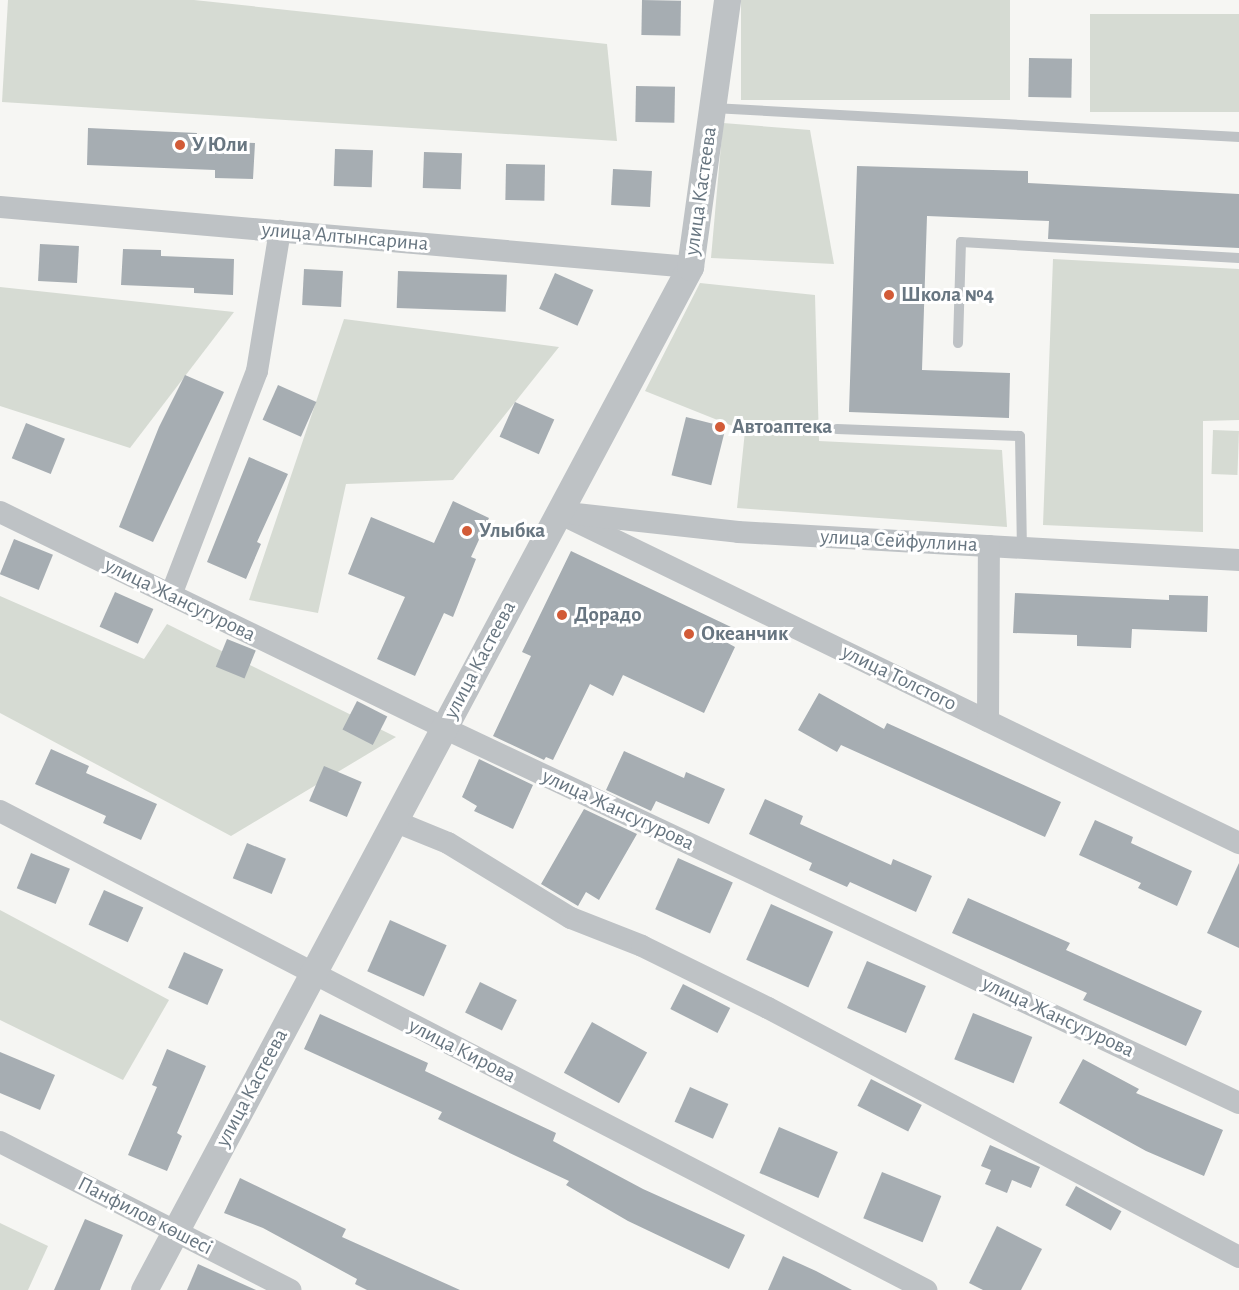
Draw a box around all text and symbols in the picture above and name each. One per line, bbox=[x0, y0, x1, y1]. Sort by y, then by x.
street label: улица Кастеева bbox=[680, 125, 722, 257]
place label: У Юли bbox=[192, 132, 248, 158]
marker: У Юли bbox=[173, 138, 187, 152]
street label: улица Алтынсарина bbox=[261, 217, 429, 257]
place label: Школа №4 bbox=[901, 282, 994, 308]
marker: Школа №4 bbox=[882, 288, 896, 302]
place label: Автоаптека bbox=[732, 414, 832, 440]
marker: Автоаптека bbox=[713, 420, 727, 434]
place label: Улыбка bbox=[479, 518, 545, 544]
marker: Улыбка bbox=[460, 524, 474, 538]
street label: улица Сейфуллина bbox=[820, 524, 978, 558]
street label: улица Жансугурова bbox=[100, 553, 260, 647]
street label: улица Кастеева bbox=[438, 597, 522, 723]
place label: Дорадо bbox=[574, 602, 642, 628]
marker: Дорадо bbox=[555, 608, 569, 622]
place label: Океанчик bbox=[701, 621, 788, 647]
marker: Океанчик bbox=[682, 627, 696, 641]
street label: улица Толстого bbox=[838, 639, 960, 717]
street label: улица Жансугурова bbox=[538, 764, 698, 856]
street label: улица Жансугурова bbox=[978, 971, 1138, 1063]
street label: улица Кирова bbox=[404, 1013, 520, 1089]
street label: улица Кастеева bbox=[210, 1025, 294, 1151]
street label: Панфилов көшесі bbox=[73, 1171, 217, 1261]

